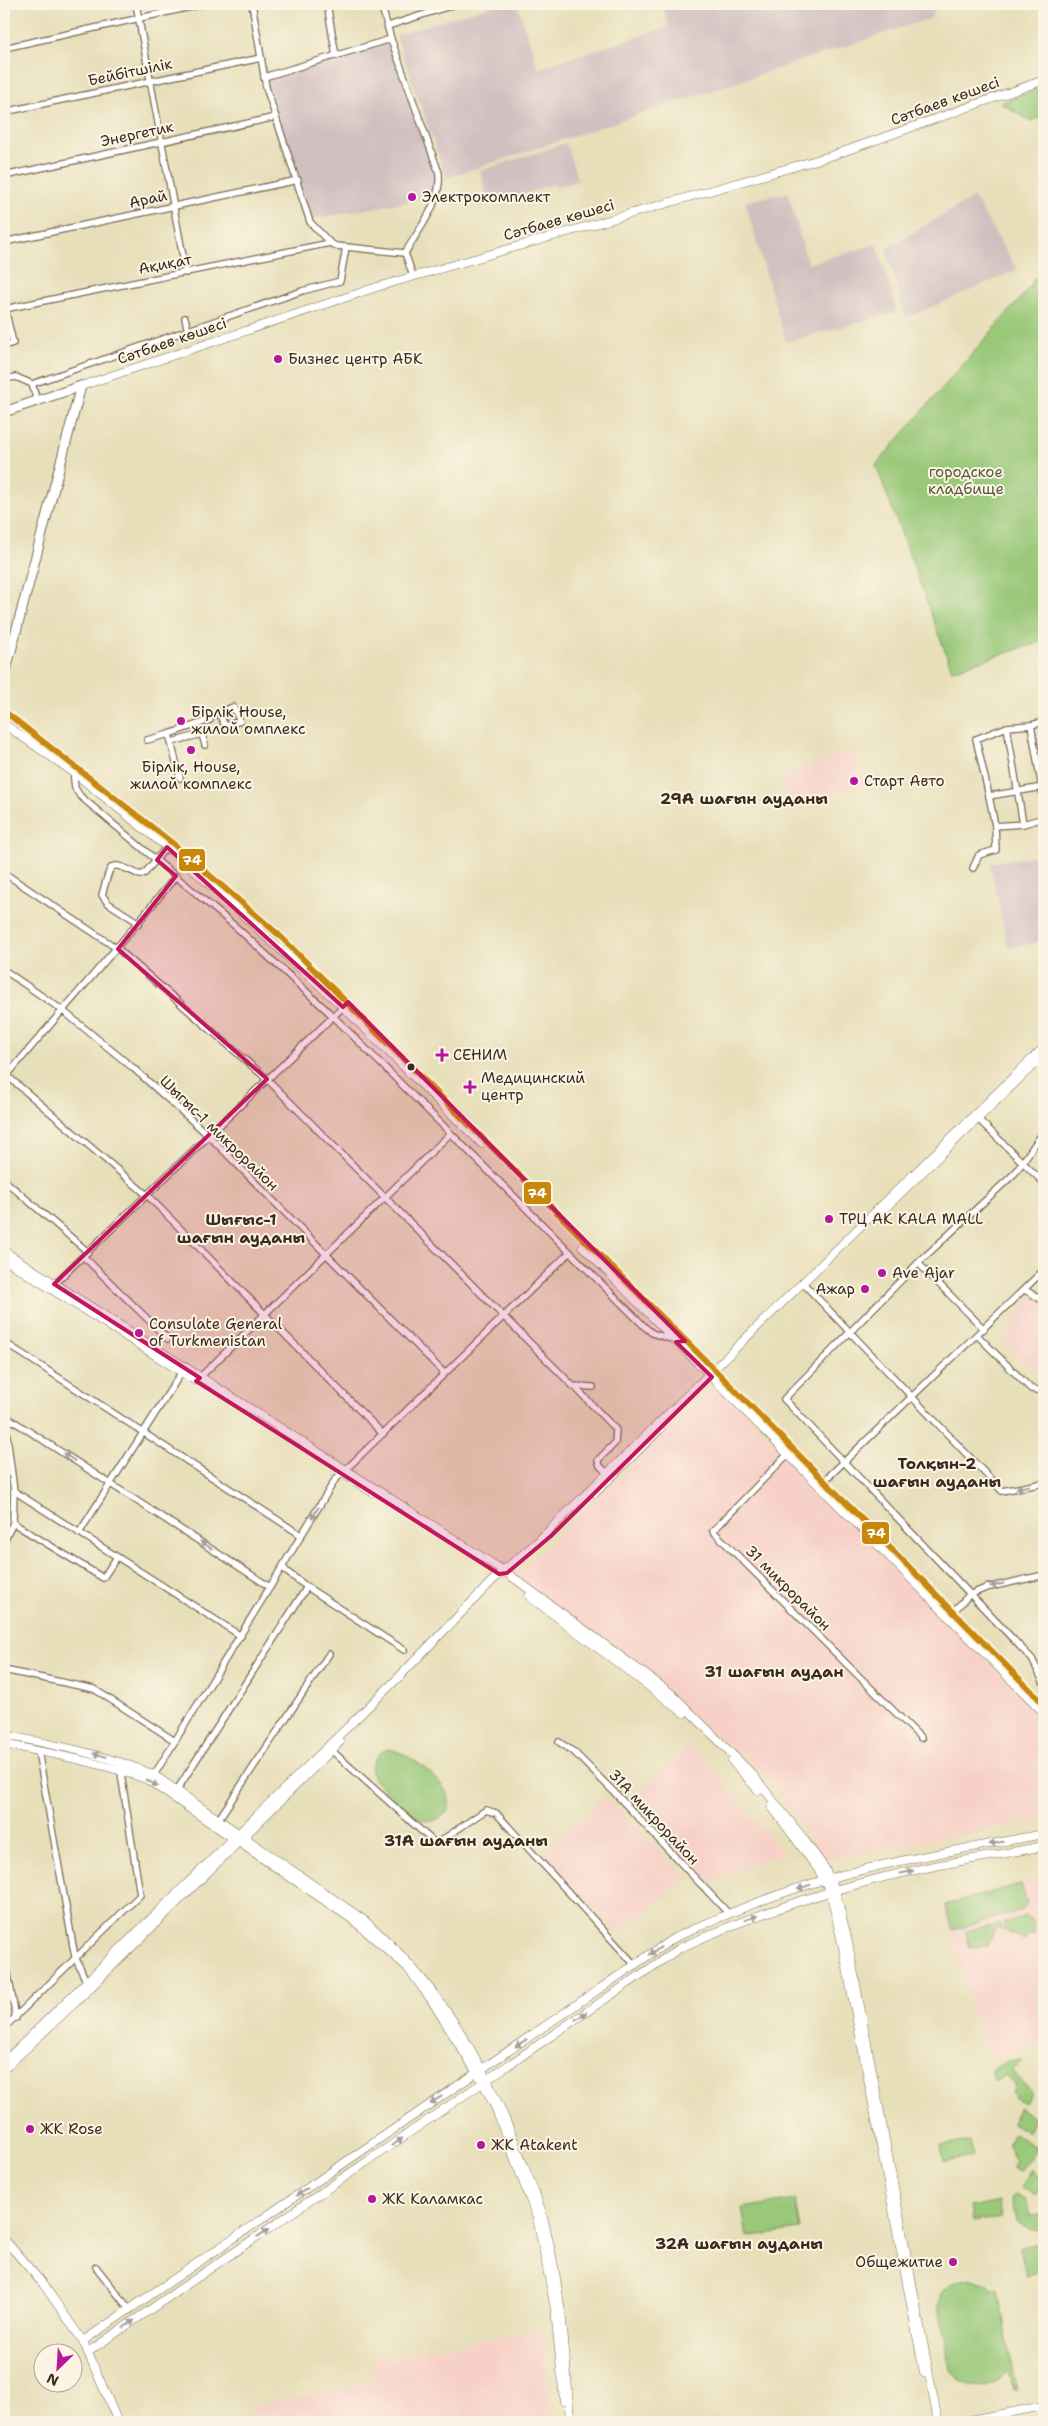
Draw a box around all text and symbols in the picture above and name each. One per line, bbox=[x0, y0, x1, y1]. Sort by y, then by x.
street label: Бейбітшілік bbox=[86, 53, 174, 91]
street label: Сәтбаев көшесі bbox=[888, 72, 1002, 130]
street label: Энергетик bbox=[99, 116, 175, 151]
street label: Арай bbox=[127, 185, 169, 213]
place label: Электрокомплект bbox=[422, 187, 551, 207]
marker: Электрокомплект bbox=[406, 191, 418, 203]
street label: Сәтбаев көшесі bbox=[501, 195, 617, 245]
street label: Ақиқат bbox=[137, 249, 194, 279]
street label: Сәтбаев көшесі bbox=[115, 313, 229, 369]
place label: Бизнес центр АБК bbox=[288, 349, 423, 369]
marker: Бизнес центр АБК bbox=[272, 353, 284, 365]
park label: городское кладбище bbox=[928, 462, 1004, 499]
place label: Бірлік House, жилой омплекс bbox=[191, 702, 305, 739]
marker: Бірлік House, жилой омплекс bbox=[175, 715, 187, 727]
marker: Бірлік, House, жилой комплекс bbox=[185, 744, 197, 756]
place label: Бірлік, House, жилой комплекс bbox=[130, 757, 252, 794]
place label: Старт Авто bbox=[864, 771, 945, 791]
marker: Старт Авто bbox=[848, 775, 860, 787]
district label: 29А шағын ауданы bbox=[660, 788, 828, 809]
line badge: 74 bbox=[178, 848, 206, 872]
text: 74 bbox=[182, 851, 202, 869]
place label: СЕНИМ bbox=[453, 1045, 508, 1065]
marker: СЕНИМ bbox=[435, 1048, 449, 1062]
unlabelled marker bbox=[406, 1062, 416, 1072]
place label: Медицинский центр bbox=[481, 1068, 585, 1105]
street label: Шыгыс-1 микрорайон bbox=[155, 1071, 283, 1195]
marker: Медицинский центр bbox=[463, 1080, 477, 1094]
line badge: 74 bbox=[523, 1181, 552, 1205]
text: 74 bbox=[527, 1184, 547, 1202]
district label: Шығыс-1 шағын ауданы bbox=[177, 1209, 306, 1248]
place label: ТРЦ AK KALA MALL bbox=[839, 1209, 983, 1229]
marker: ТРЦ AK KALA MALL bbox=[823, 1213, 835, 1225]
place label: Ave Ajar bbox=[892, 1263, 955, 1283]
marker: Ave Ajar bbox=[876, 1267, 888, 1279]
place label: Ажар bbox=[815, 1279, 855, 1299]
marker: Ажар bbox=[859, 1283, 871, 1295]
place label: Consulate General of Turkmenistan bbox=[149, 1314, 283, 1351]
marker: Consulate General of Turkmenistan bbox=[133, 1327, 145, 1339]
one-way arrow bbox=[62, 1453, 76, 1462]
district label: Толқын-2 шағын ауданы bbox=[873, 1453, 1002, 1492]
one-way arrow bbox=[1015, 1483, 1031, 1491]
one-way arrow bbox=[310, 1507, 319, 1520]
line badge: 74 bbox=[861, 1521, 890, 1545]
text: 74 bbox=[866, 1524, 886, 1542]
one-way arrow bbox=[199, 1541, 212, 1550]
street label: 31 микрорайон bbox=[741, 1541, 835, 1635]
one-way arrow bbox=[988, 1582, 1004, 1590]
district label: 31 шағын аудан bbox=[705, 1661, 843, 1682]
one-way arrow bbox=[92, 1751, 107, 1759]
street label: 31А микрорайон bbox=[604, 1765, 704, 1869]
one-way arrow bbox=[145, 1779, 158, 1788]
district label: 31А шағын ауданы bbox=[384, 1830, 548, 1851]
one-way arrow bbox=[989, 1839, 1004, 1847]
one-way arrow bbox=[899, 1868, 914, 1876]
one-way arrow bbox=[796, 1883, 811, 1891]
one-way arrow bbox=[744, 1914, 759, 1922]
one-way arrow bbox=[649, 1946, 662, 1956]
one-way arrow bbox=[574, 2011, 588, 2021]
one-way arrow bbox=[515, 2038, 528, 2048]
one-way arrow bbox=[430, 2096, 443, 2105]
place label: ЖК Rose bbox=[40, 2119, 103, 2139]
marker: ЖК Rose bbox=[24, 2123, 36, 2135]
place label: ЖК Atakent bbox=[491, 2135, 578, 2155]
one-way arrow bbox=[391, 2137, 404, 2147]
marker: ЖК Atakent bbox=[475, 2139, 487, 2151]
one-way arrow bbox=[296, 2187, 309, 2197]
place label: ЖК Каламкас bbox=[382, 2189, 483, 2209]
marker: ЖК Каламкас bbox=[366, 2193, 378, 2205]
one-way arrow bbox=[256, 2228, 270, 2238]
district label: 32А шағын ауданы bbox=[655, 2233, 823, 2254]
place label: Общежитие bbox=[855, 2252, 943, 2272]
marker: Общежитие bbox=[947, 2256, 959, 2268]
one-way arrow bbox=[122, 2319, 135, 2329]
north arrow bbox=[32, 2344, 82, 2394]
text: N bbox=[44, 2369, 61, 2390]

